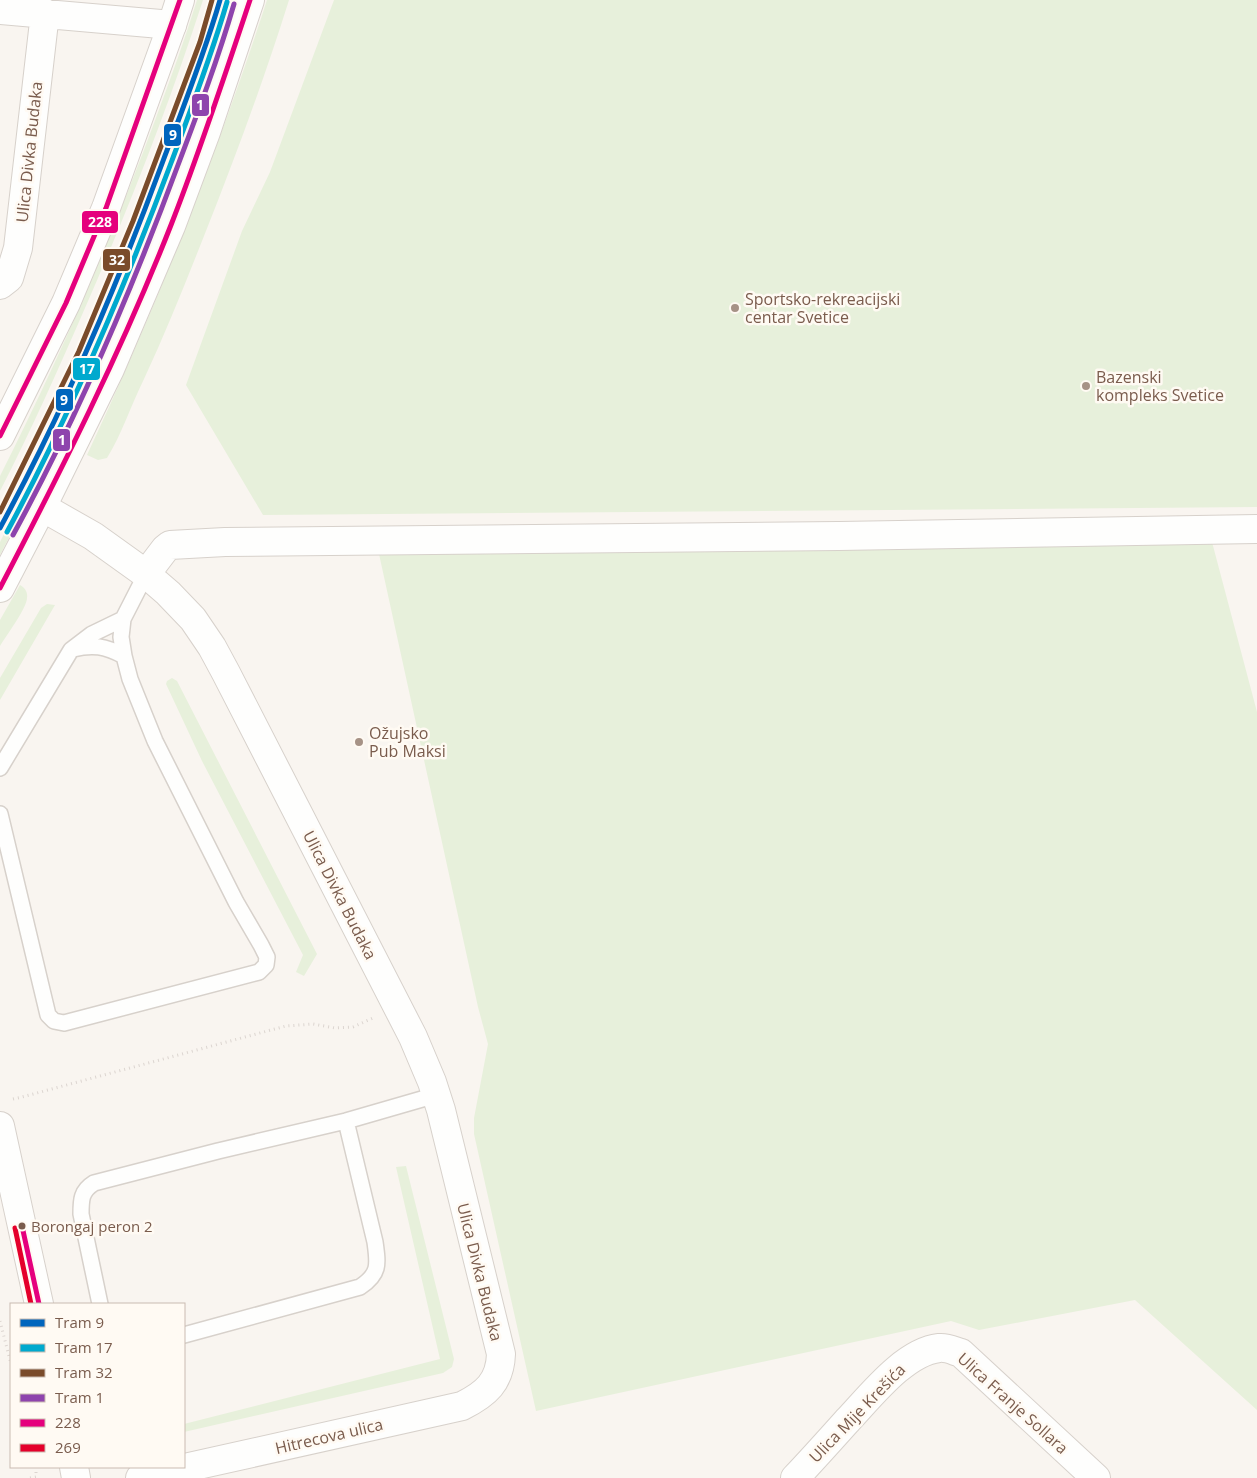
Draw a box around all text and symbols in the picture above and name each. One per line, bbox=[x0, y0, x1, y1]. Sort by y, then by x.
street label: Ulica Divka Budaka bbox=[11, 80, 47, 224]
line badge: 1 bbox=[191, 93, 210, 117]
text: 1 bbox=[196, 95, 204, 114]
line badge: 9 bbox=[163, 123, 182, 147]
text: 9 bbox=[169, 125, 177, 144]
line badge: 228 bbox=[81, 210, 119, 234]
text: 228 bbox=[88, 212, 112, 231]
line badge: 32 bbox=[102, 248, 131, 272]
text: 32 bbox=[109, 250, 125, 269]
place label: Sportsko-rekreacijski centar Svetice bbox=[745, 288, 900, 328]
marker: Sportsko-rekreacijski centar Svetice bbox=[729, 302, 741, 314]
line badge: 17 bbox=[72, 357, 101, 381]
text: 17 bbox=[79, 359, 95, 378]
place label: Bazenski kompleks Svetice bbox=[1096, 366, 1224, 406]
marker: Bazenski kompleks Svetice bbox=[1080, 380, 1092, 392]
line badge: 9 bbox=[55, 388, 74, 412]
text: 9 bbox=[60, 390, 68, 409]
line badge: 1 bbox=[52, 428, 71, 452]
text: 1 bbox=[58, 430, 66, 449]
place label: Ožujsko Pub Maksi bbox=[369, 722, 446, 762]
marker: Ožujsko Pub Maksi bbox=[353, 736, 365, 748]
street label: Ulica Divka Budaka bbox=[298, 827, 382, 963]
street label: Ulica Divka Budaka bbox=[452, 1201, 508, 1343]
place label: Borongaj peron 2 bbox=[31, 1216, 153, 1236]
marker: Borongaj peron 2 bbox=[17, 1221, 27, 1231]
legend bbox=[10, 1303, 185, 1468]
text: Tram 9 bbox=[55, 1312, 104, 1332]
text: Tram 17 bbox=[55, 1337, 113, 1357]
street label: Ulica Franje Sollara bbox=[953, 1347, 1073, 1459]
street label: Ulica Mije Krešića bbox=[804, 1359, 910, 1467]
text: Tram 32 bbox=[55, 1362, 113, 1382]
text: Tram 1 bbox=[55, 1387, 104, 1407]
text: 228 bbox=[55, 1412, 81, 1432]
street label: Hitrecova ulica bbox=[273, 1413, 385, 1459]
text: 269 bbox=[55, 1437, 81, 1457]

